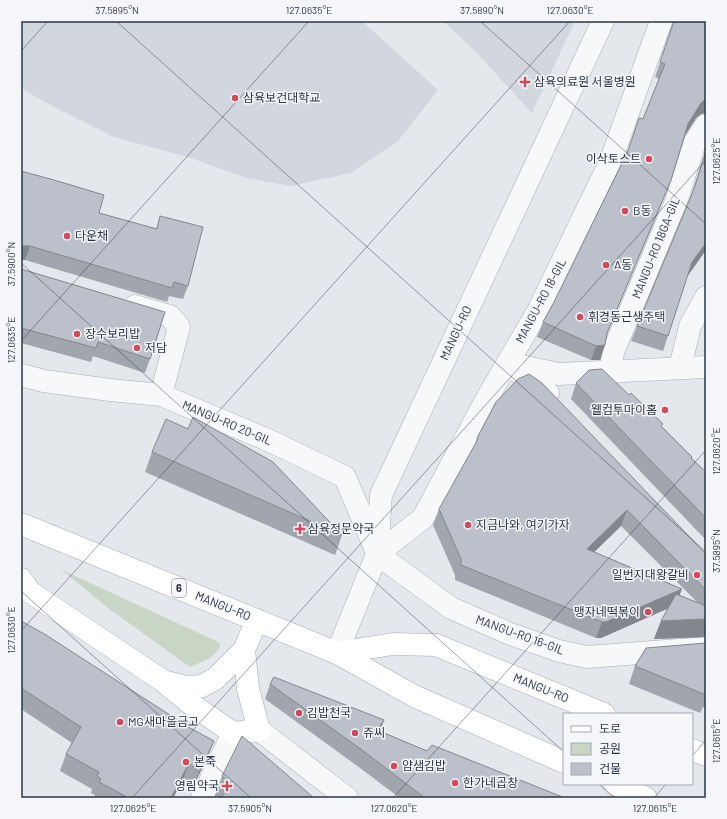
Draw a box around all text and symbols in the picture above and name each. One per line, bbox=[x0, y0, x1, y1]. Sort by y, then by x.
text: 37.5895°N bbox=[95, 4, 139, 16]
text: 127.0635°E bbox=[286, 4, 332, 16]
text: 37.5890°N bbox=[460, 4, 504, 16]
text: 127.0630°E bbox=[546, 4, 594, 16]
place label: 삼육의료원 서울병원 bbox=[534, 74, 636, 88]
marker: 삼육의료원 서울병원 bbox=[519, 76, 531, 88]
place label: 삼육보건대학교 bbox=[243, 90, 320, 104]
marker: 삼육보건대학교 bbox=[230, 93, 240, 103]
text: 127.0625°E bbox=[710, 138, 722, 184]
place label: 이삭토스트 bbox=[586, 151, 641, 165]
marker: 이삭토스트 bbox=[644, 154, 654, 164]
street label: MANGU-RO 18GA-GIL bbox=[628, 195, 682, 300]
place label: B동 bbox=[633, 203, 652, 217]
marker: B동 bbox=[620, 206, 630, 216]
place label: 다운채 bbox=[75, 228, 108, 242]
marker: 다운채 bbox=[62, 231, 72, 241]
text: 37.5900°N bbox=[5, 242, 17, 286]
street label: MANGU-RO 18-GIL bbox=[512, 256, 568, 345]
place label: A동 bbox=[614, 257, 632, 271]
marker: A동 bbox=[601, 260, 611, 270]
street label: MANGU-RO bbox=[436, 303, 474, 362]
place label: 휘경동근생주택 bbox=[588, 309, 665, 323]
marker: 휘경동근생주택 bbox=[575, 312, 585, 322]
text: 127.0635°E bbox=[5, 317, 17, 363]
place label: 장수보리밥 bbox=[85, 326, 140, 340]
marker: 장수보리밥 bbox=[72, 329, 82, 339]
place label: 저담 bbox=[145, 340, 167, 354]
marker: 저담 bbox=[132, 343, 142, 353]
street label: MANGU-RO 20-GIL bbox=[180, 397, 275, 447]
place label: 웰컴투마이홈 bbox=[591, 402, 657, 416]
marker: 웰컴투마이홈 bbox=[660, 405, 670, 415]
text: 127.0620°E bbox=[710, 427, 722, 475]
place label: 지금나와, 여기가자 bbox=[476, 517, 570, 531]
marker: 지금나와, 여기가자 bbox=[463, 520, 473, 530]
place label: 삼육정문약국 bbox=[308, 521, 374, 535]
marker: 삼육정문약국 bbox=[295, 524, 305, 534]
text: 37.5895°N bbox=[710, 529, 722, 573]
place label: 일번지대왕갈비 bbox=[612, 567, 689, 581]
marker: 일번지대왕갈비 bbox=[692, 570, 702, 580]
road number: 6 bbox=[172, 579, 186, 597]
street label: MANGU-RO bbox=[194, 588, 253, 623]
place label: 맹자네떡볶이 bbox=[574, 604, 640, 618]
text: 127.0630°E bbox=[5, 606, 17, 654]
marker: 맹자네떡볶이 bbox=[643, 607, 653, 617]
street label: MANGU-RO 16-GIL bbox=[474, 612, 567, 657]
street label: MANGU-RO bbox=[512, 670, 571, 705]
place label: 김밥천국 bbox=[307, 705, 351, 719]
marker: 김밥천국 bbox=[294, 708, 304, 718]
legend bbox=[563, 713, 693, 785]
place label: MG새마을금고 bbox=[128, 714, 199, 728]
marker: MG새마을금고 bbox=[115, 717, 125, 727]
text: 127.0615°E bbox=[710, 719, 722, 763]
text: 도로 bbox=[599, 721, 621, 735]
place label: 쥬씨 bbox=[363, 725, 385, 739]
marker: 쥬씨 bbox=[350, 728, 360, 738]
text: 공원 bbox=[599, 741, 621, 755]
place label: 본죽 bbox=[194, 754, 216, 768]
marker: 본죽 bbox=[181, 757, 191, 767]
place label: 얌샘김밥 bbox=[402, 758, 446, 772]
marker: 얌샘김밥 bbox=[389, 761, 399, 771]
text: 건물 bbox=[599, 761, 621, 775]
place label: 한가네곱창 bbox=[463, 775, 518, 789]
place label: 영림약국 bbox=[175, 778, 219, 792]
marker: 한가네곱창 bbox=[450, 778, 460, 788]
marker: 영림약국 bbox=[222, 781, 232, 791]
text: 127.0625°E bbox=[110, 802, 156, 814]
text: 37.5905°N bbox=[228, 802, 272, 814]
text: 127.0620°E bbox=[370, 802, 418, 814]
text: 127.0615°E bbox=[633, 802, 677, 814]

